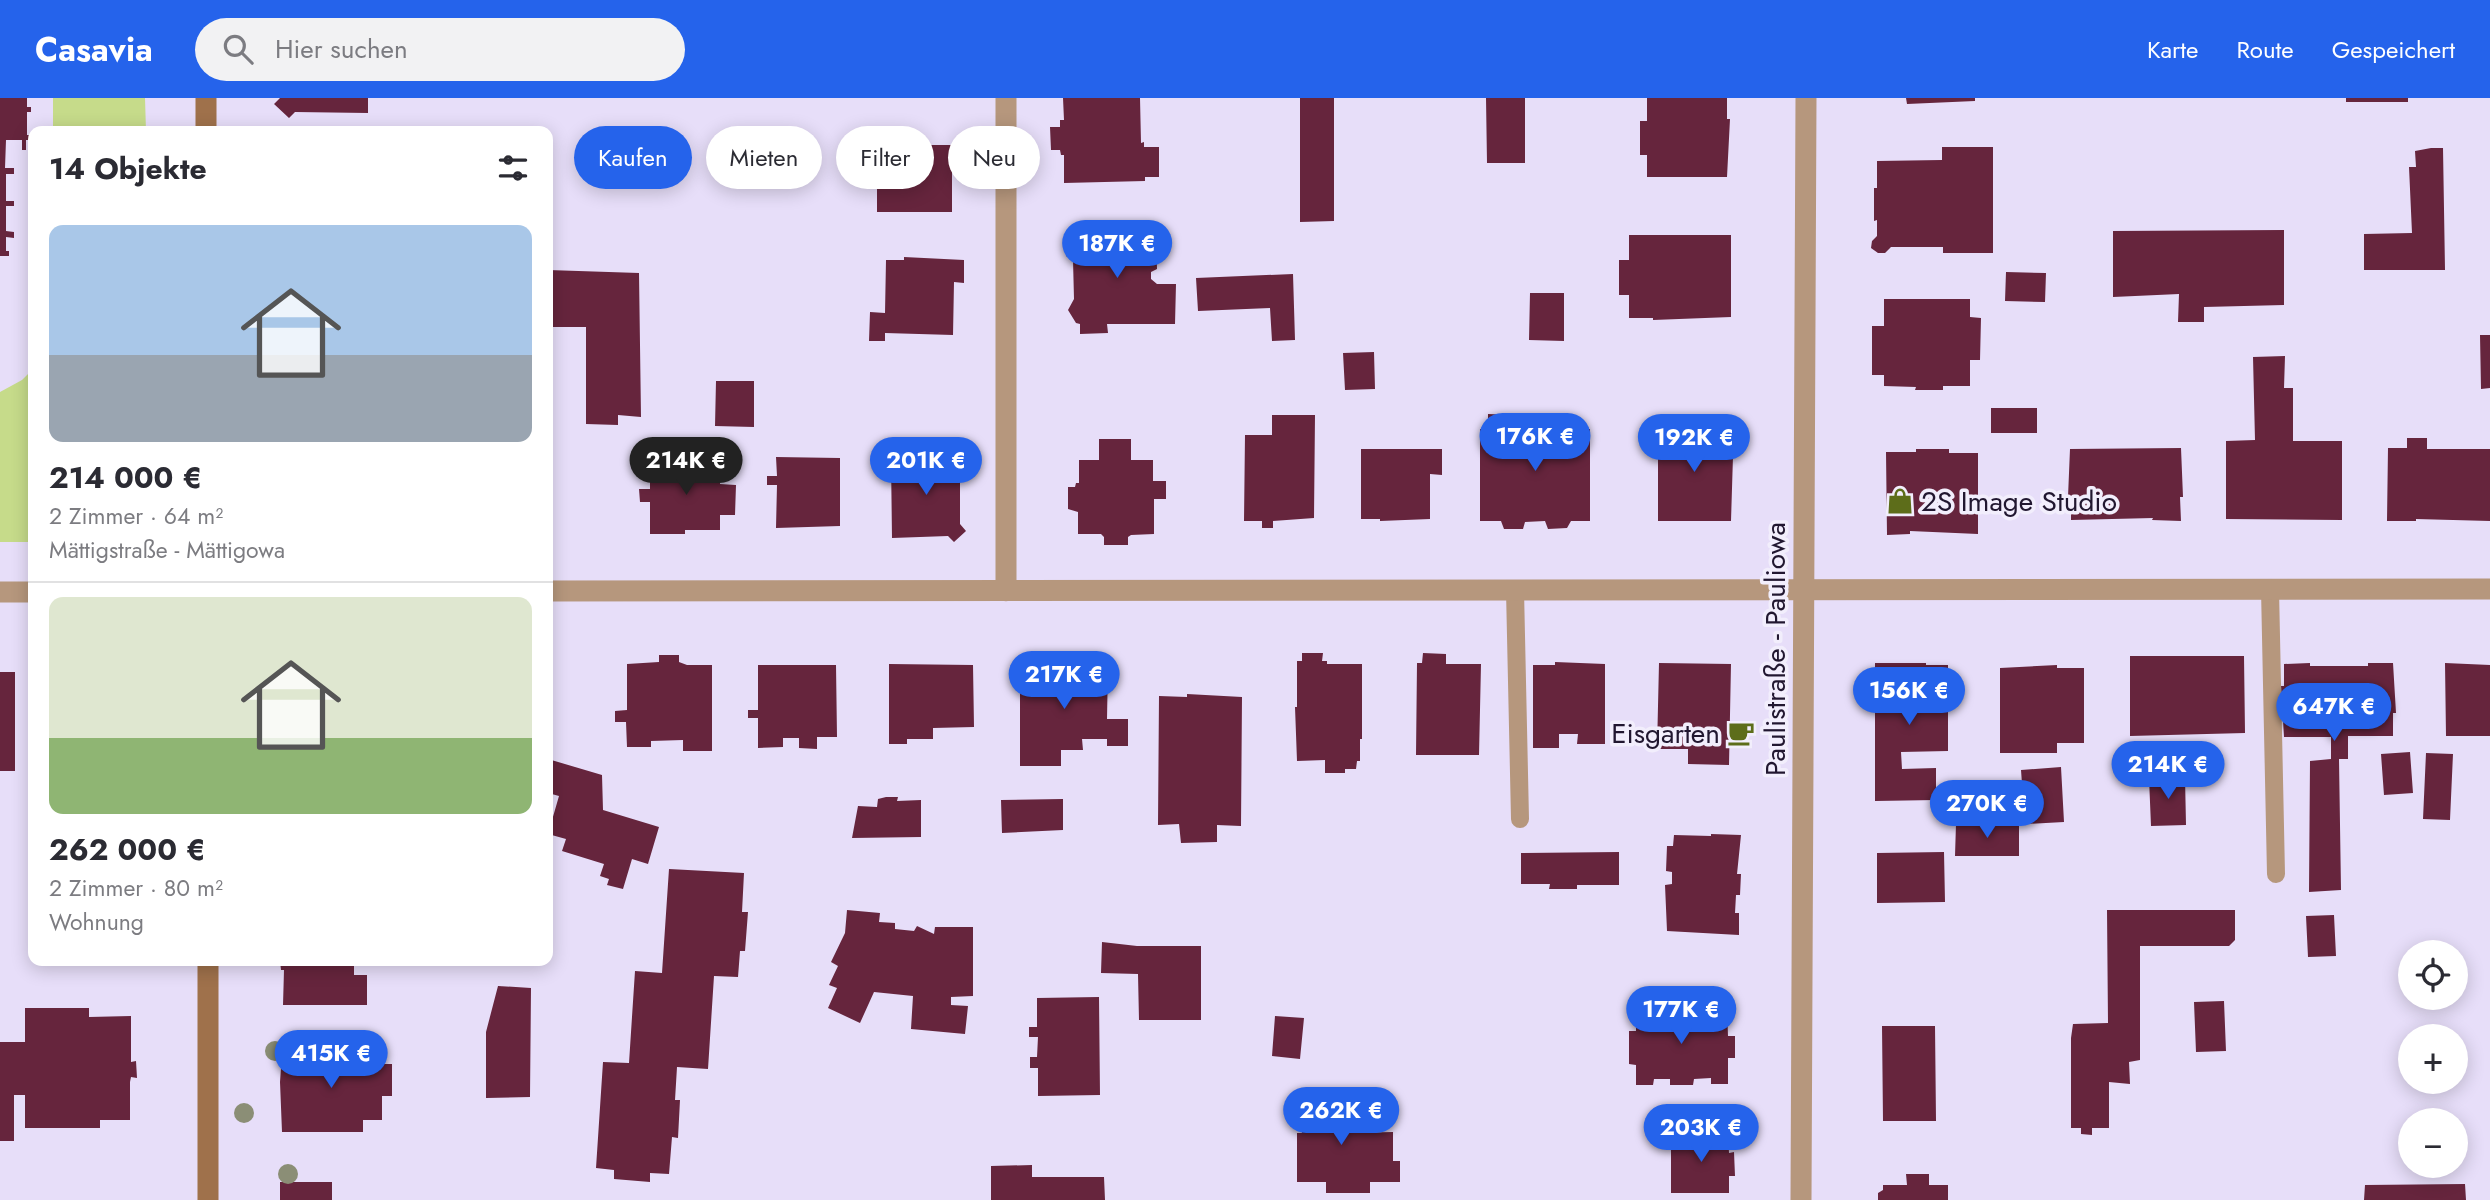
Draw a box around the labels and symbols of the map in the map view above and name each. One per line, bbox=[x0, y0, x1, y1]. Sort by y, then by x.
pin: 187K € bbox=[1060, 220, 1174, 280]
pin: 176K € bbox=[1478, 414, 1592, 473]
pin: 192K € bbox=[1637, 414, 1751, 474]
pin: 214K € bbox=[629, 438, 743, 497]
pin: 201K € bbox=[869, 438, 983, 497]
place label: 2S Image Studio bbox=[1921, 481, 2117, 522]
shop icon: 2S Image Studio bbox=[1885, 486, 1915, 516]
street label: Paulistraße - Pauliowa bbox=[1755, 522, 1796, 776]
pin: 217K € bbox=[1007, 652, 1121, 711]
pin: 156K € bbox=[1852, 668, 1966, 727]
pin: 647K € bbox=[2277, 684, 2391, 743]
place label: Eisgarten bbox=[1611, 713, 1720, 754]
cafe icon: Eisgarten bbox=[1726, 718, 1756, 748]
pin: 214K € bbox=[2111, 742, 2225, 801]
pin: 270K € bbox=[1930, 780, 2044, 840]
pin: 177K € bbox=[1624, 986, 1738, 1046]
pin: 415K € bbox=[274, 1030, 388, 1090]
pin: 262K € bbox=[1284, 1088, 1398, 1147]
pin: 203K € bbox=[1644, 1104, 1758, 1164]

